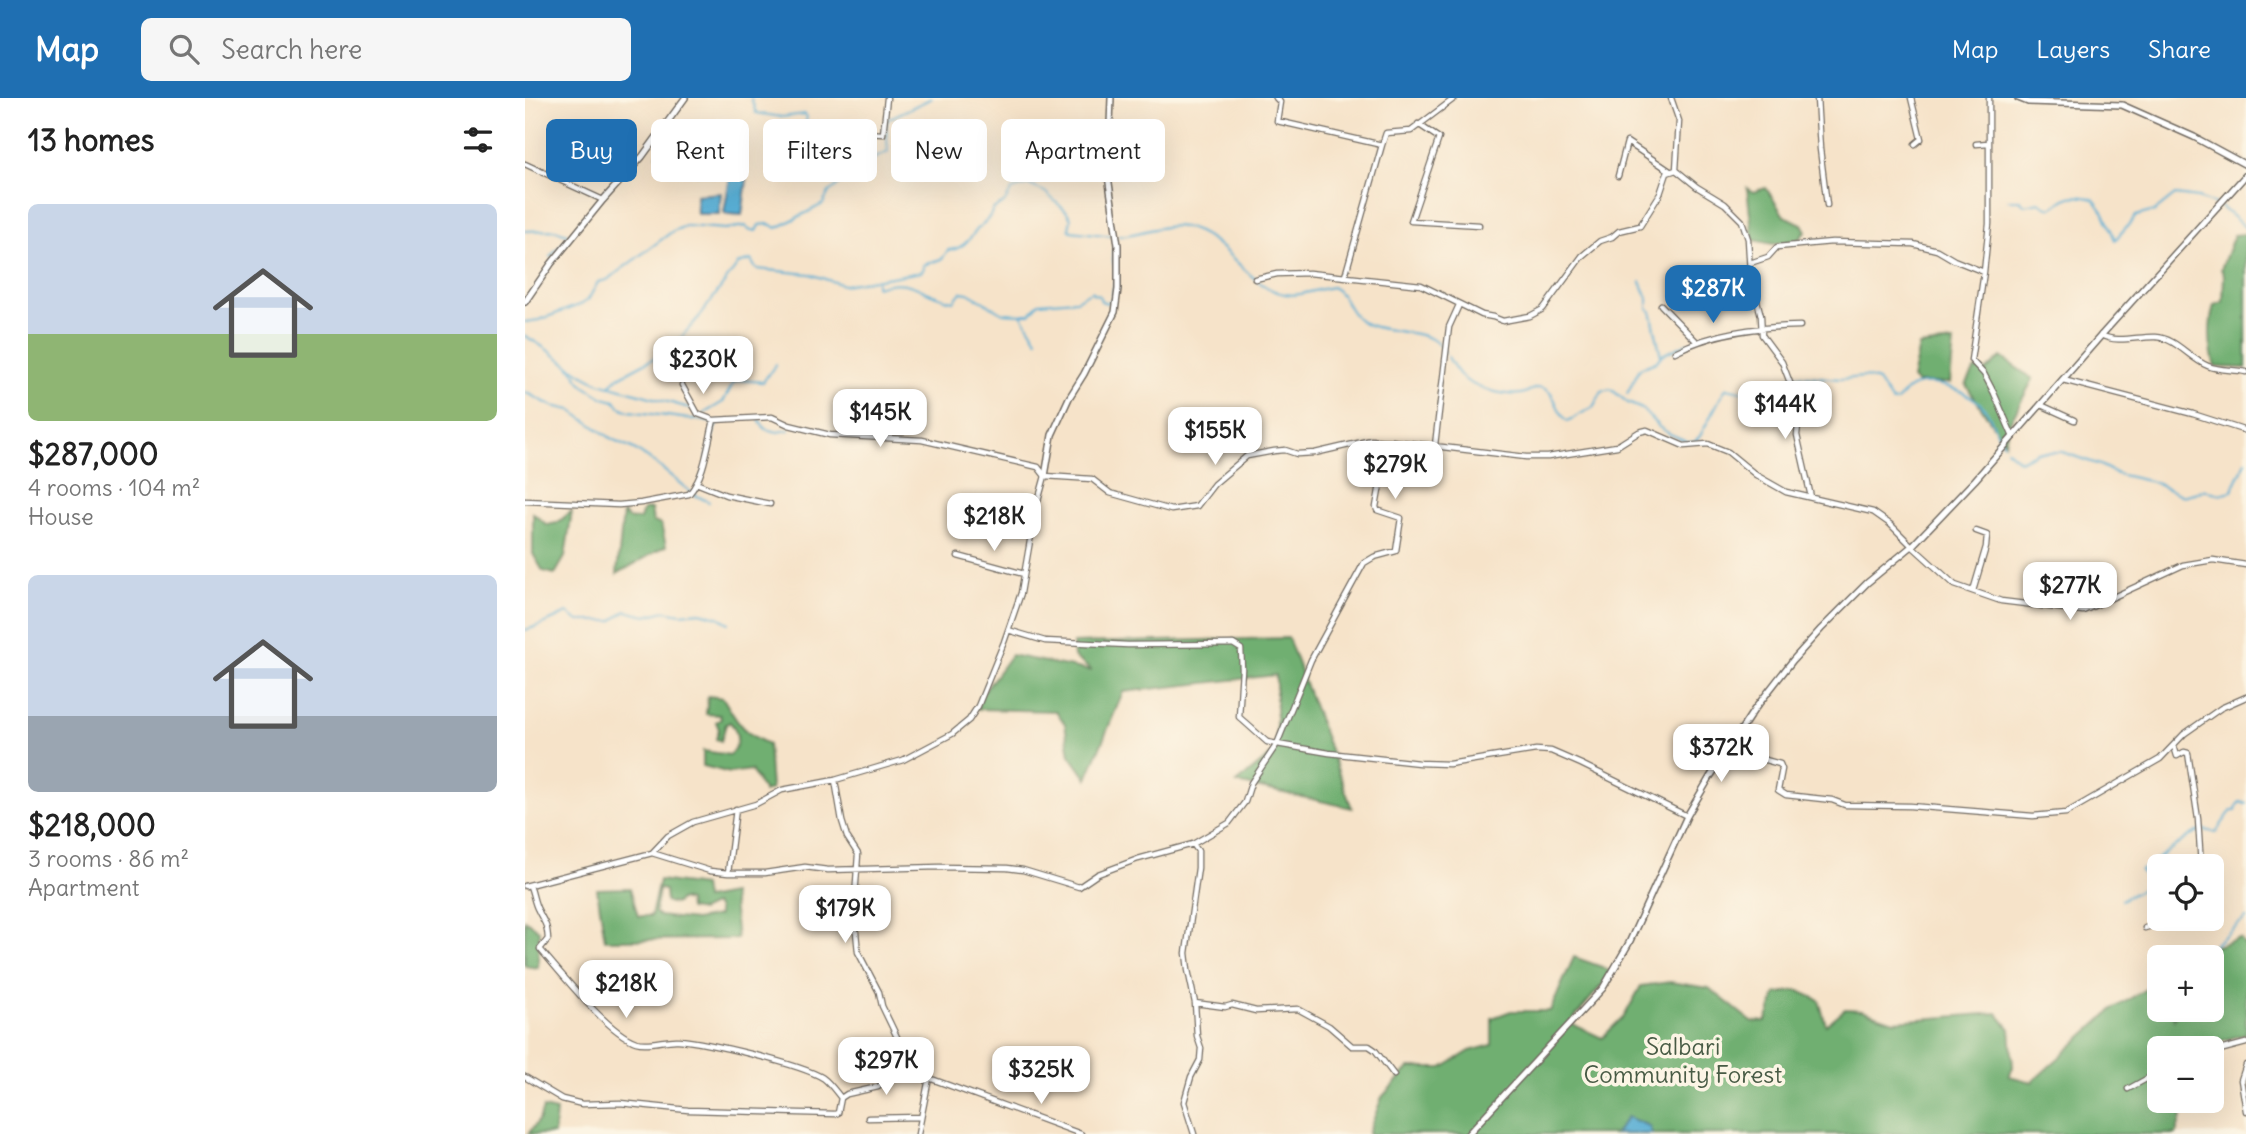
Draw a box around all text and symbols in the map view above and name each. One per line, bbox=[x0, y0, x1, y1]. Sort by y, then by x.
search box bbox=[141, 18, 631, 81]
text: Map bbox=[35, 28, 99, 70]
icon: search bbox=[165, 30, 203, 68]
text: Search here bbox=[221, 33, 362, 66]
text: Map bbox=[1952, 34, 1998, 64]
text: Layers bbox=[2036, 34, 2110, 64]
text: Share bbox=[2148, 34, 2211, 64]
chip: Buy bbox=[546, 119, 637, 182]
chip: Rent bbox=[651, 119, 749, 182]
chip: Filters bbox=[763, 119, 877, 182]
chip: New bbox=[891, 119, 987, 182]
chip: Apartment bbox=[1001, 119, 1165, 182]
text: 13 homes bbox=[28, 121, 154, 159]
icon: filters bbox=[459, 121, 497, 159]
icon: home bbox=[200, 250, 326, 376]
pin: $287K bbox=[1664, 266, 1762, 325]
text: $287K bbox=[1681, 273, 1745, 302]
pin: $230K bbox=[654, 336, 752, 396]
text: $230K bbox=[669, 344, 737, 373]
pin: $144K bbox=[1736, 382, 1834, 441]
text: $144K bbox=[1754, 389, 1816, 418]
pin: $145K bbox=[831, 390, 929, 449]
text: $145K bbox=[849, 397, 911, 426]
pin: $155K bbox=[1166, 408, 1264, 467]
text: $155K bbox=[1184, 415, 1246, 444]
text: $287,000 bbox=[28, 435, 159, 473]
pin: $279K bbox=[1346, 442, 1444, 501]
text: $279K bbox=[1363, 449, 1427, 478]
text: 4 rooms · 104 m² bbox=[28, 473, 200, 502]
pin: $218K bbox=[945, 494, 1043, 553]
text: $218K bbox=[963, 501, 1025, 530]
text: House bbox=[28, 502, 94, 531]
pin: $277K bbox=[2021, 562, 2119, 622]
text: $277K bbox=[2039, 570, 2101, 599]
icon: home bbox=[200, 621, 326, 747]
pin: $372K bbox=[1672, 724, 1770, 784]
text: $372K bbox=[1689, 732, 1753, 761]
text: $218,000 bbox=[28, 806, 156, 844]
text: 3 rooms · 86 m² bbox=[28, 844, 189, 873]
map controls bbox=[2147, 854, 2224, 1113]
button: locate bbox=[2147, 854, 2224, 931]
text: Apartment bbox=[28, 873, 140, 902]
pin: $179K bbox=[796, 886, 894, 945]
text: $179K bbox=[815, 893, 875, 922]
button: + bbox=[2147, 945, 2224, 1022]
pin: $218K bbox=[577, 960, 675, 1020]
text: $218K bbox=[595, 968, 657, 997]
park label: Salbari Community Forest bbox=[1584, 1031, 1782, 1089]
button: − bbox=[2147, 1036, 2224, 1113]
pin: $297K bbox=[837, 1038, 935, 1097]
text: $297K bbox=[854, 1045, 918, 1074]
pin: $325K bbox=[992, 1046, 1090, 1106]
text: $325K bbox=[1008, 1054, 1074, 1083]

